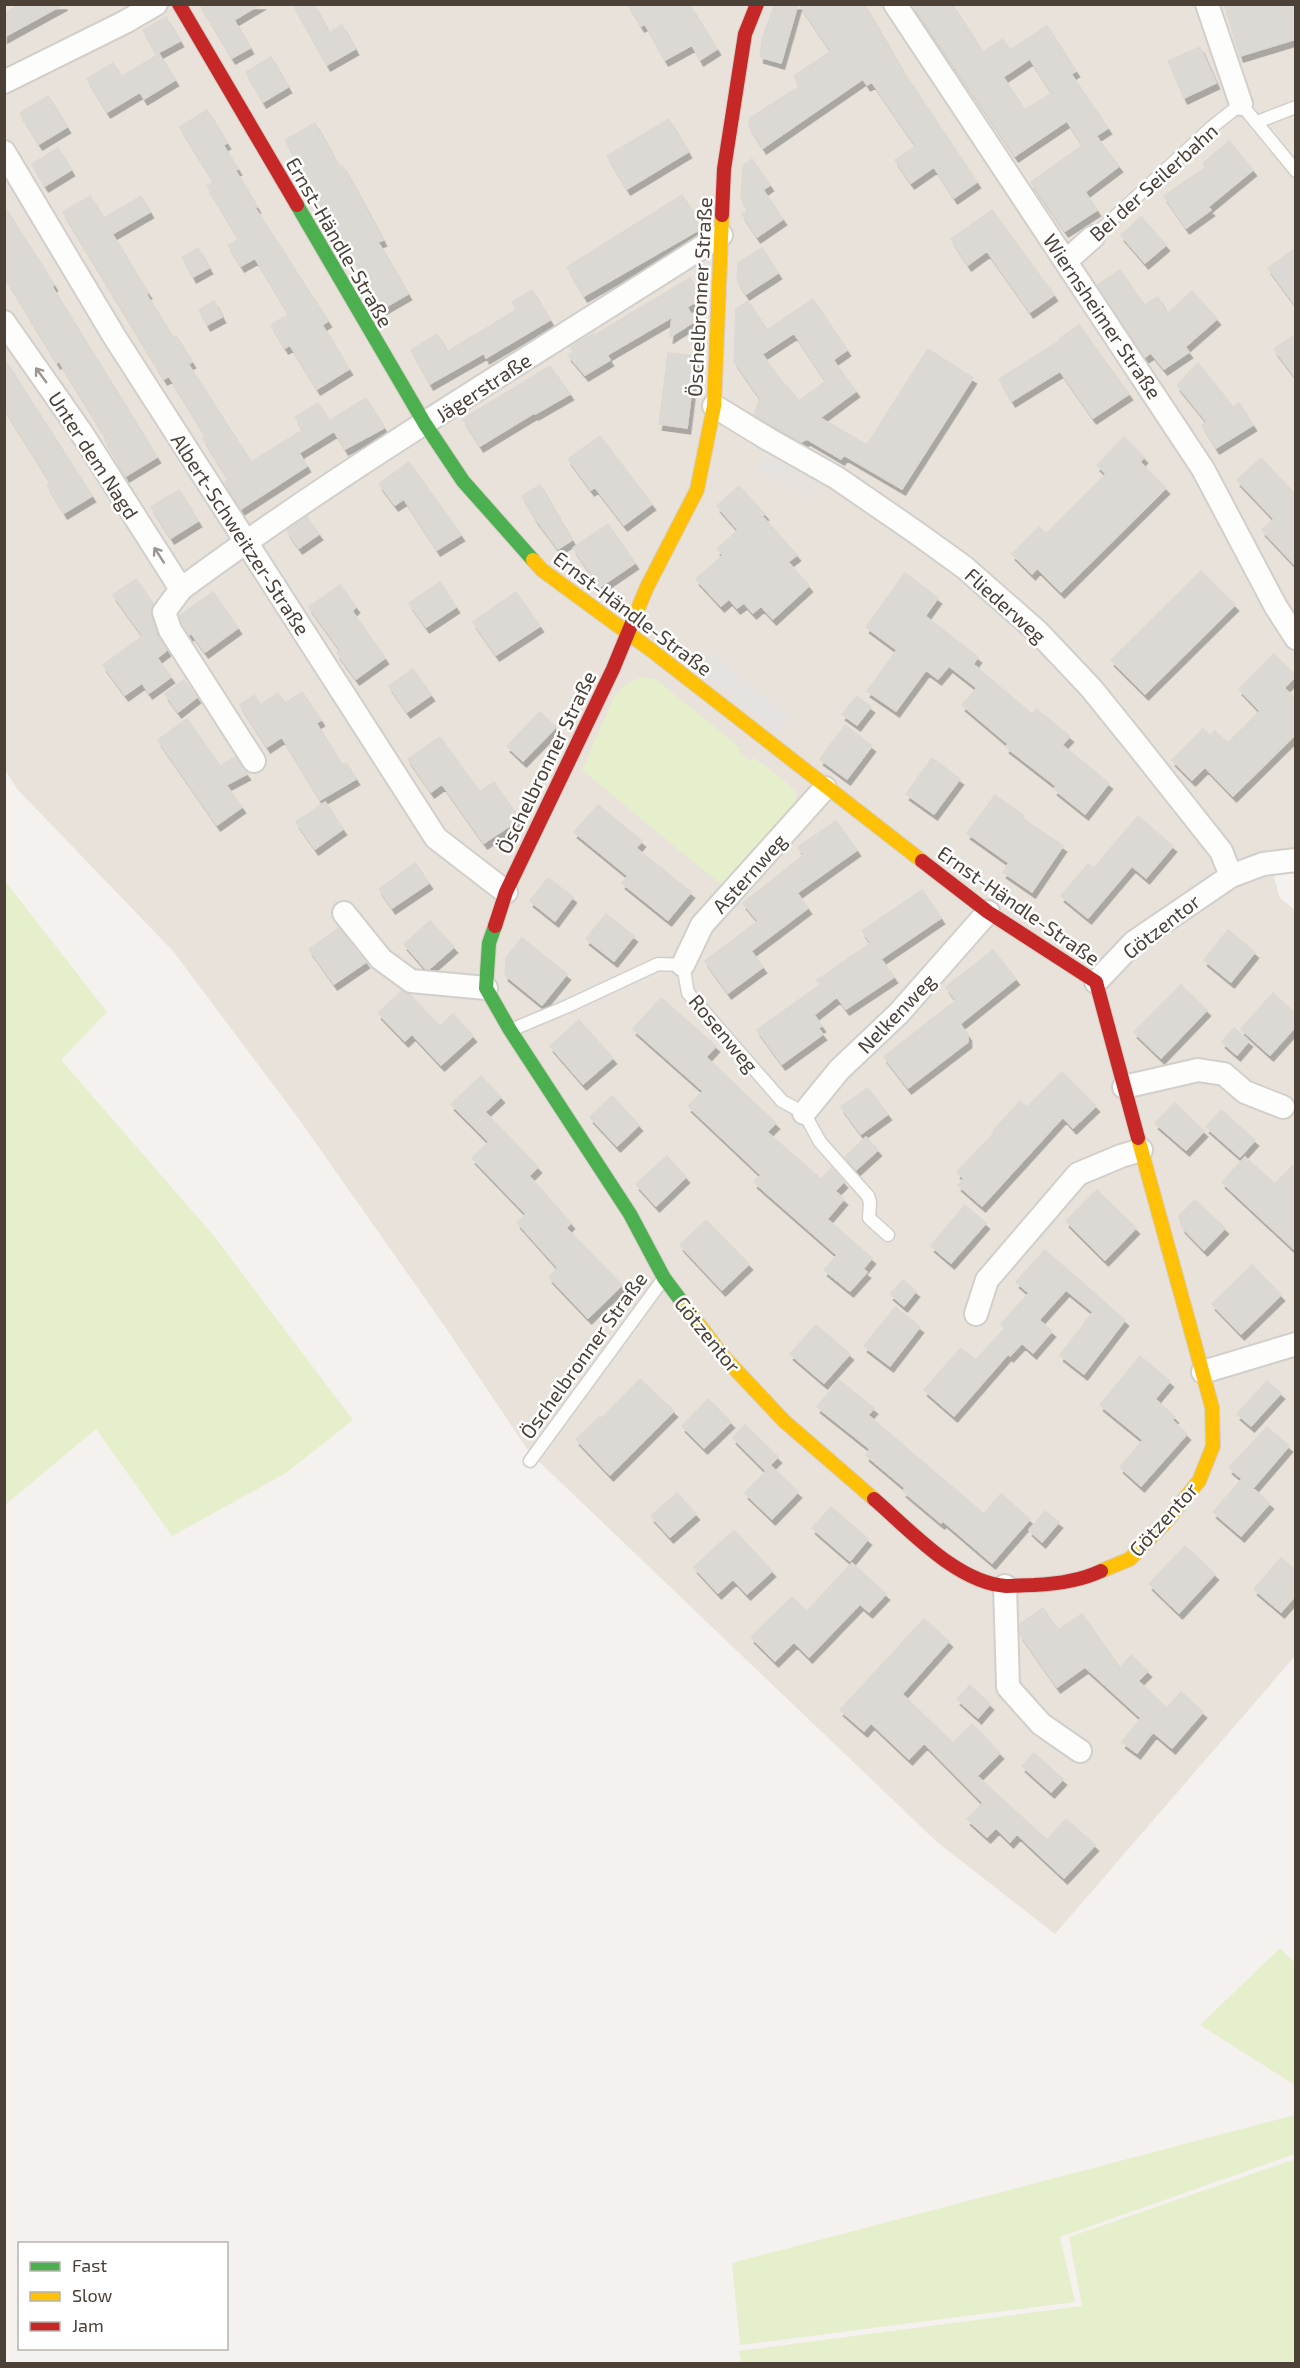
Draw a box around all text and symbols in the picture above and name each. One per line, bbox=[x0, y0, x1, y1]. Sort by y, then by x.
street label: Bei der Seilerbahn bbox=[1084, 118, 1222, 246]
street label: Ernst-Händle-Straße bbox=[282, 153, 398, 331]
street label: Öschelbronner Straße bbox=[682, 196, 716, 398]
street label: Wiernsheimer Straße bbox=[1039, 229, 1167, 403]
street label: Jägerstraße bbox=[431, 347, 535, 427]
one-way arrow bbox=[34, 367, 47, 383]
street label: Unter dem Nagd bbox=[44, 387, 144, 523]
street label: Albert-Schweitzer-Straße bbox=[167, 429, 315, 639]
street label: Ernst-Händle-Straße bbox=[549, 546, 717, 680]
one-way arrow bbox=[153, 547, 166, 564]
street label: Fliederweg bbox=[960, 562, 1052, 648]
street label: Öschelbronner Straße bbox=[491, 667, 601, 857]
street label: Asternweg bbox=[707, 828, 791, 918]
street label: Ernst-Händle-Straße bbox=[933, 840, 1105, 970]
street label: Götzentor bbox=[1118, 889, 1204, 963]
street label: Nelkenweg bbox=[852, 968, 940, 1058]
street label: Rosenweg bbox=[684, 989, 764, 1077]
street label: Öschelbronner Straße bbox=[514, 1267, 652, 1443]
street label: Götzentor bbox=[670, 1291, 746, 1377]
street label: Götzentor bbox=[1124, 1477, 1202, 1561]
legend bbox=[18, 2242, 228, 2350]
text: Fast bbox=[72, 2254, 107, 2276]
text: Slow bbox=[72, 2284, 113, 2306]
text: Jam bbox=[72, 2314, 104, 2336]

